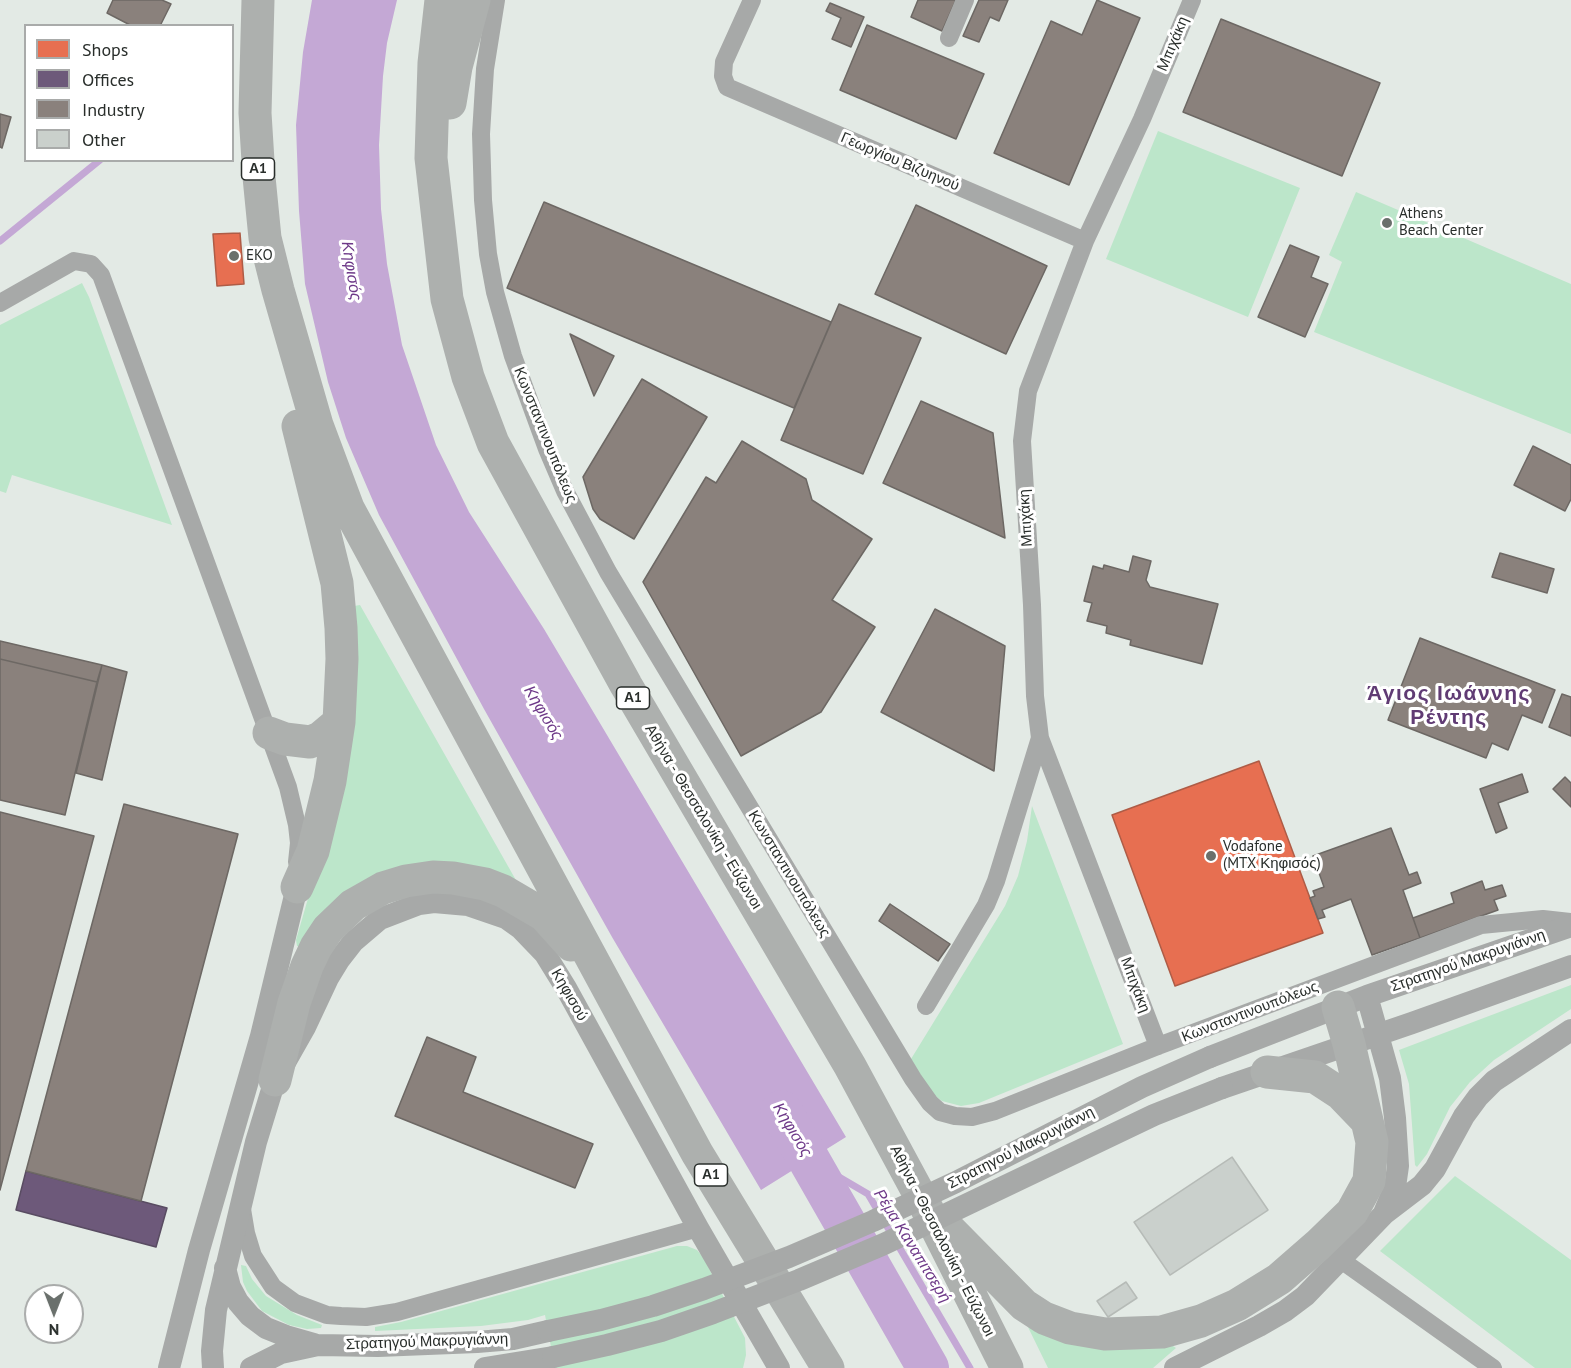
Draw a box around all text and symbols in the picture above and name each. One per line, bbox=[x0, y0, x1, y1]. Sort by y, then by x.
street label: Μπιχάκη bbox=[1153, 14, 1193, 74]
legend bbox=[24, 24, 234, 162]
text: Shops bbox=[82, 38, 128, 61]
text: Offices bbox=[82, 68, 134, 91]
text: Industry bbox=[82, 98, 145, 121]
text: Other bbox=[82, 128, 126, 151]
street label: Γεωργίου Βιζυηνού bbox=[838, 129, 962, 195]
road number: Α1 bbox=[242, 158, 274, 180]
place label: Athens Beach Center bbox=[1399, 205, 1483, 240]
marker: Athens Beach Center bbox=[1380, 216, 1394, 230]
water label: Κηφισός bbox=[337, 240, 365, 302]
place label: EKO bbox=[246, 247, 273, 265]
marker: EKO bbox=[227, 249, 241, 263]
street label: Κωνσταντινουπόλεως bbox=[510, 365, 580, 505]
street label: Μπιχάκη bbox=[1016, 489, 1036, 547]
district label: Άγιος Ιωάννης Ρέντης bbox=[1367, 681, 1531, 731]
water label: Κηφισός bbox=[519, 682, 567, 744]
road number: Α1 bbox=[616, 687, 650, 709]
street label: Αθήνα - Θεσσαλονίκη - Εύζωνοι bbox=[641, 721, 765, 913]
street label: Κωνσταντινουπόλεως bbox=[744, 807, 834, 941]
place label: Vodafone (MTX Κηφισός) bbox=[1223, 838, 1321, 873]
marker: Vodafone (MTX Κηφισός) bbox=[1204, 849, 1218, 863]
street label: Στρατηγού Μακρυγιάννη bbox=[1388, 926, 1548, 996]
street label: Μπιχάκη bbox=[1116, 955, 1154, 1015]
street label: Κηφισού bbox=[547, 966, 591, 1024]
street label: Κωνσταντινουπόλεως bbox=[1179, 978, 1321, 1046]
water label: Κηφισός bbox=[768, 1099, 816, 1161]
street label: Στρατηγού Μακρυγιάννη bbox=[945, 1103, 1097, 1193]
street label: Αθήνα - Θεσσαλονίκη - Εύζωνοι bbox=[886, 1142, 998, 1340]
road number: Α1 bbox=[694, 1164, 728, 1186]
water label: Ρέμα Καναπιτσερή bbox=[869, 1186, 955, 1306]
north arrow bbox=[24, 1284, 84, 1344]
text: N bbox=[49, 1320, 59, 1340]
street label: Στρατηγού Μακρυγιάννη bbox=[346, 1330, 508, 1354]

